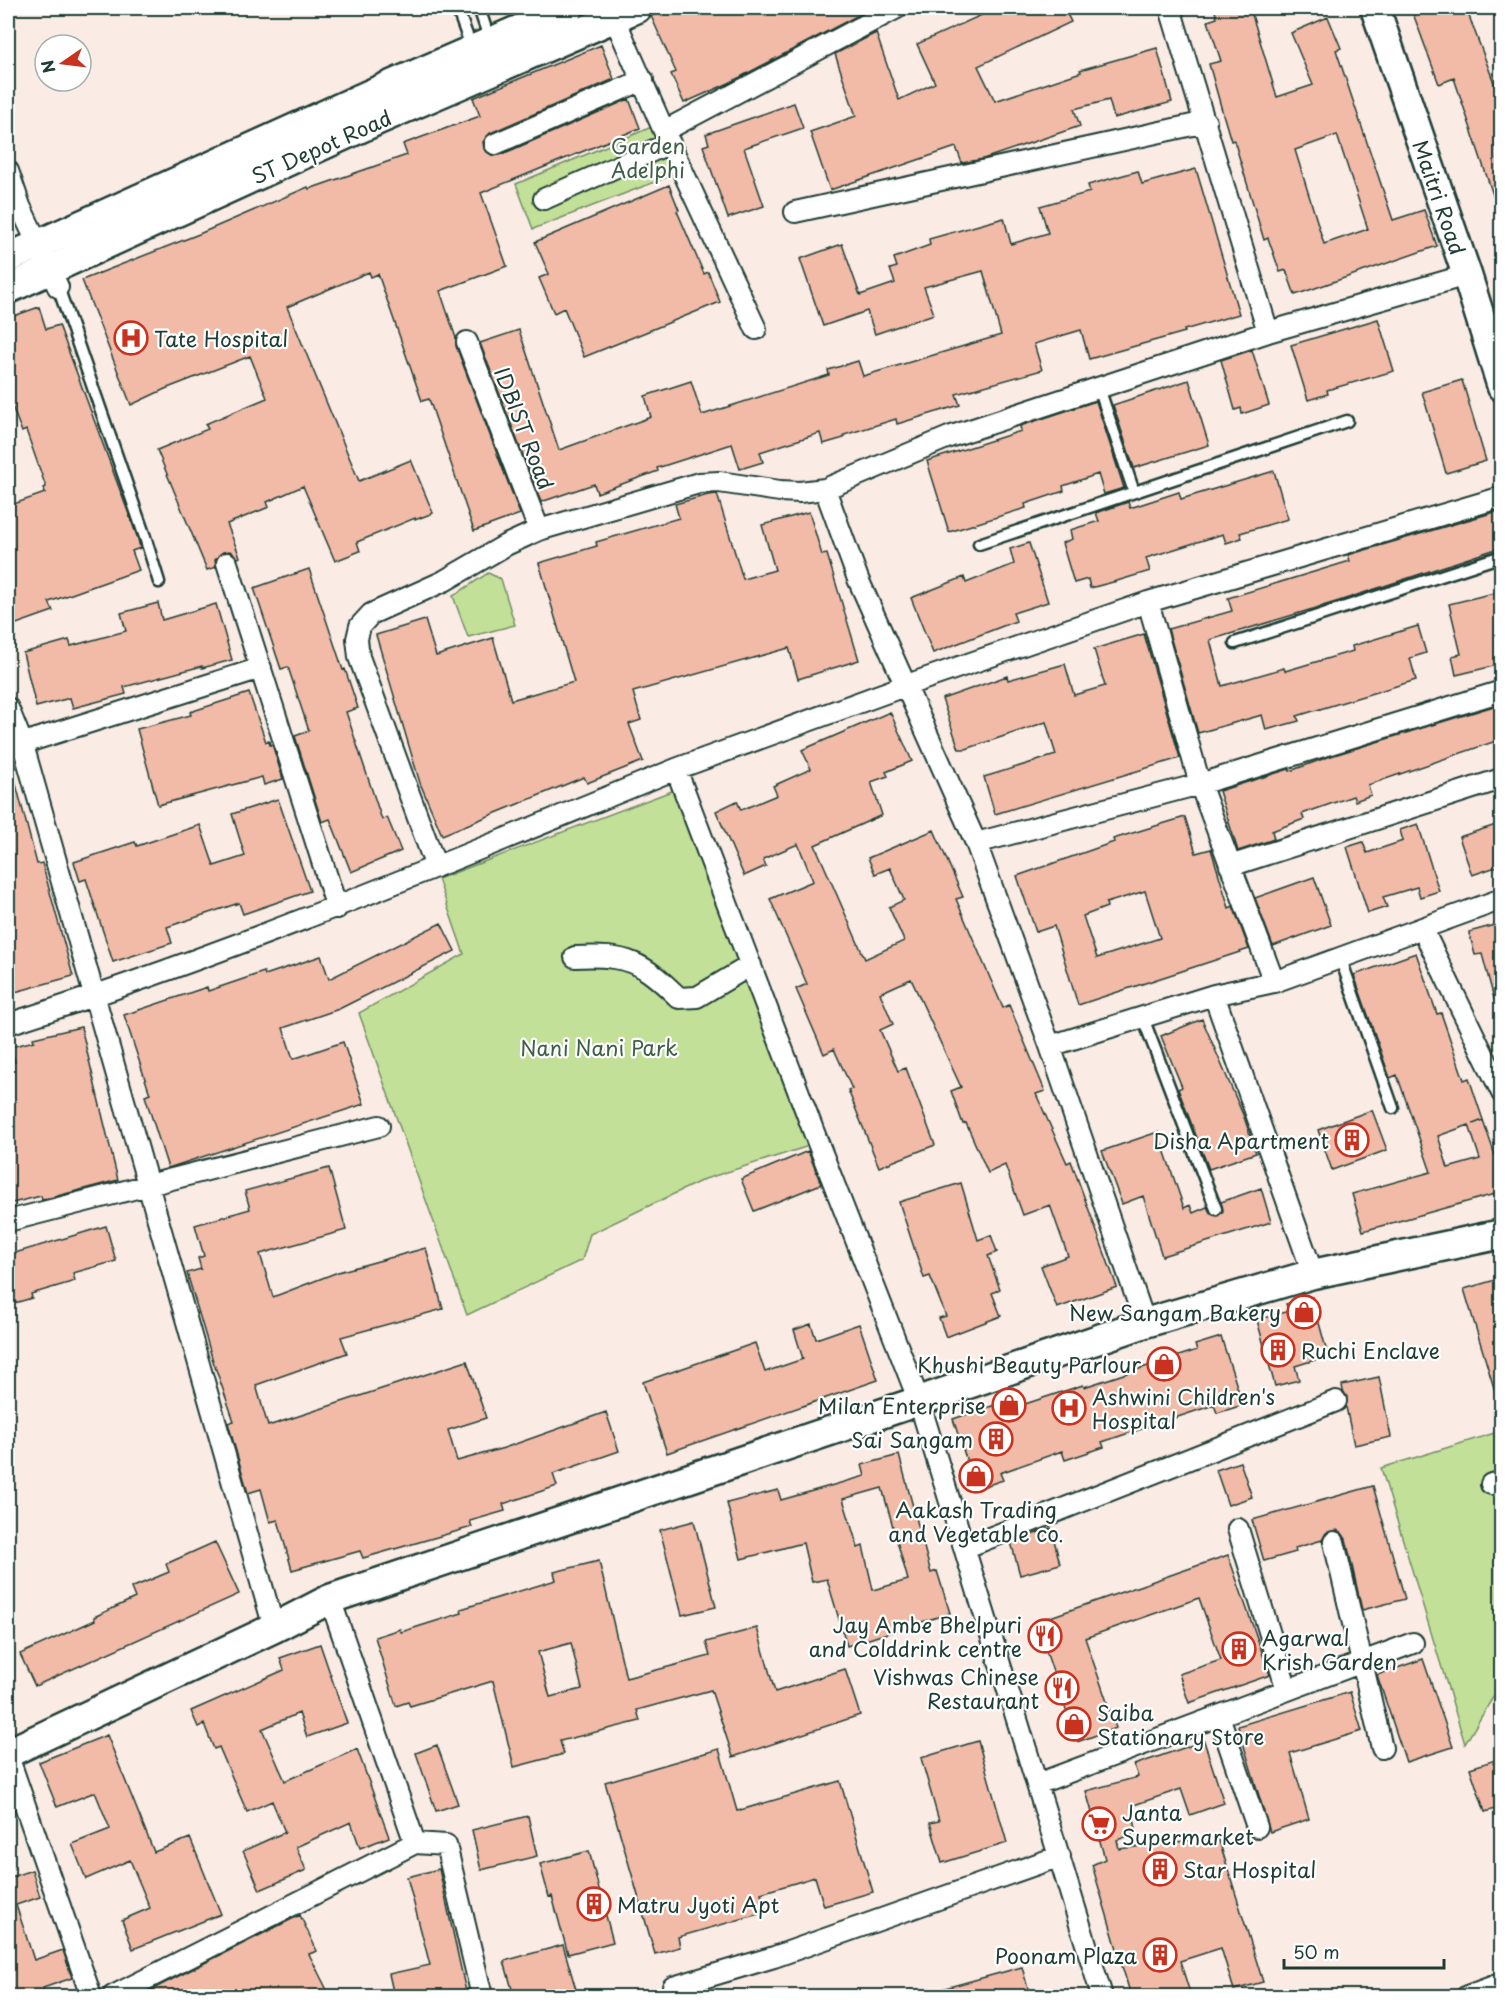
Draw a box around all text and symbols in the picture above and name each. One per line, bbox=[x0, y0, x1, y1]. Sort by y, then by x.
north arrow bbox=[33, 33, 93, 93]
text: N bbox=[34, 58, 61, 76]
street label: ST Depot Road bbox=[246, 101, 396, 191]
park label: Garden Adelphi bbox=[611, 129, 685, 185]
street label: Maitri Road bbox=[1405, 135, 1475, 259]
hospital icon: Tate Hospital bbox=[113, 320, 149, 356]
place label: Tate Hospital bbox=[154, 322, 288, 354]
street label: IDBIST Road bbox=[487, 362, 563, 494]
park label: Nani Nani Park bbox=[520, 1031, 678, 1063]
building icon: Disha Apartment bbox=[1334, 1122, 1370, 1158]
place label: Disha Apartment bbox=[1153, 1124, 1329, 1156]
shop icon: New Sangam Bakery bbox=[1286, 1294, 1322, 1330]
place label: New Sangam Bakery bbox=[1069, 1296, 1281, 1328]
building icon: Ruchi Enclave bbox=[1260, 1332, 1296, 1368]
place label: Ruchi Enclave bbox=[1301, 1334, 1440, 1366]
shop icon: Khushi Beauty Parlour bbox=[1146, 1346, 1182, 1382]
place label: Khushi Beauty Parlour bbox=[917, 1348, 1141, 1380]
place label: Ashwini Children's Hospital bbox=[1092, 1380, 1275, 1436]
shop icon: Milan Enterprise bbox=[991, 1387, 1027, 1423]
place label: Milan Enterprise bbox=[818, 1389, 986, 1421]
hospital icon: Ashwini Children's Hospital bbox=[1051, 1390, 1087, 1426]
building icon: Sai Sangam bbox=[978, 1421, 1014, 1457]
place label: Sai Sangam bbox=[851, 1423, 973, 1455]
shop icon: Aakash Trading and Vegetable co. bbox=[958, 1458, 994, 1494]
place label: Aakash Trading and Vegetable co. bbox=[888, 1493, 1064, 1549]
place label: Jay Ambe Bhelpuri and Colddrink centre bbox=[809, 1608, 1022, 1664]
restaurant icon: Jay Ambe Bhelpuri and Colddrink centre bbox=[1027, 1618, 1063, 1654]
place label: Agarwal Krish Garden bbox=[1262, 1621, 1397, 1677]
building icon: Agarwal Krish Garden bbox=[1221, 1631, 1257, 1667]
place label: Vishwas Chinese Restaurant bbox=[873, 1660, 1039, 1716]
restaurant icon: Vishwas Chinese Restaurant bbox=[1044, 1670, 1080, 1706]
place label: Saiba Stationary Store bbox=[1097, 1696, 1264, 1752]
shop icon: Saiba Stationary Store bbox=[1056, 1706, 1092, 1742]
place label: Janta Supermarket bbox=[1122, 1796, 1254, 1852]
supermarket icon: Janta Supermarket bbox=[1081, 1806, 1117, 1842]
building icon: Star Hospital bbox=[1142, 1851, 1178, 1887]
place label: Star Hospital bbox=[1183, 1853, 1316, 1885]
building icon: Matru Jyoti Apt bbox=[576, 1886, 612, 1922]
place label: Matru Jyoti Apt bbox=[617, 1888, 780, 1920]
scale bar bbox=[1284, 1932, 1444, 1970]
building icon: Poonam Plaza bbox=[1142, 1937, 1178, 1973]
text: 50 m bbox=[1293, 1938, 1340, 1965]
place label: Poonam Plaza bbox=[995, 1939, 1138, 1971]

